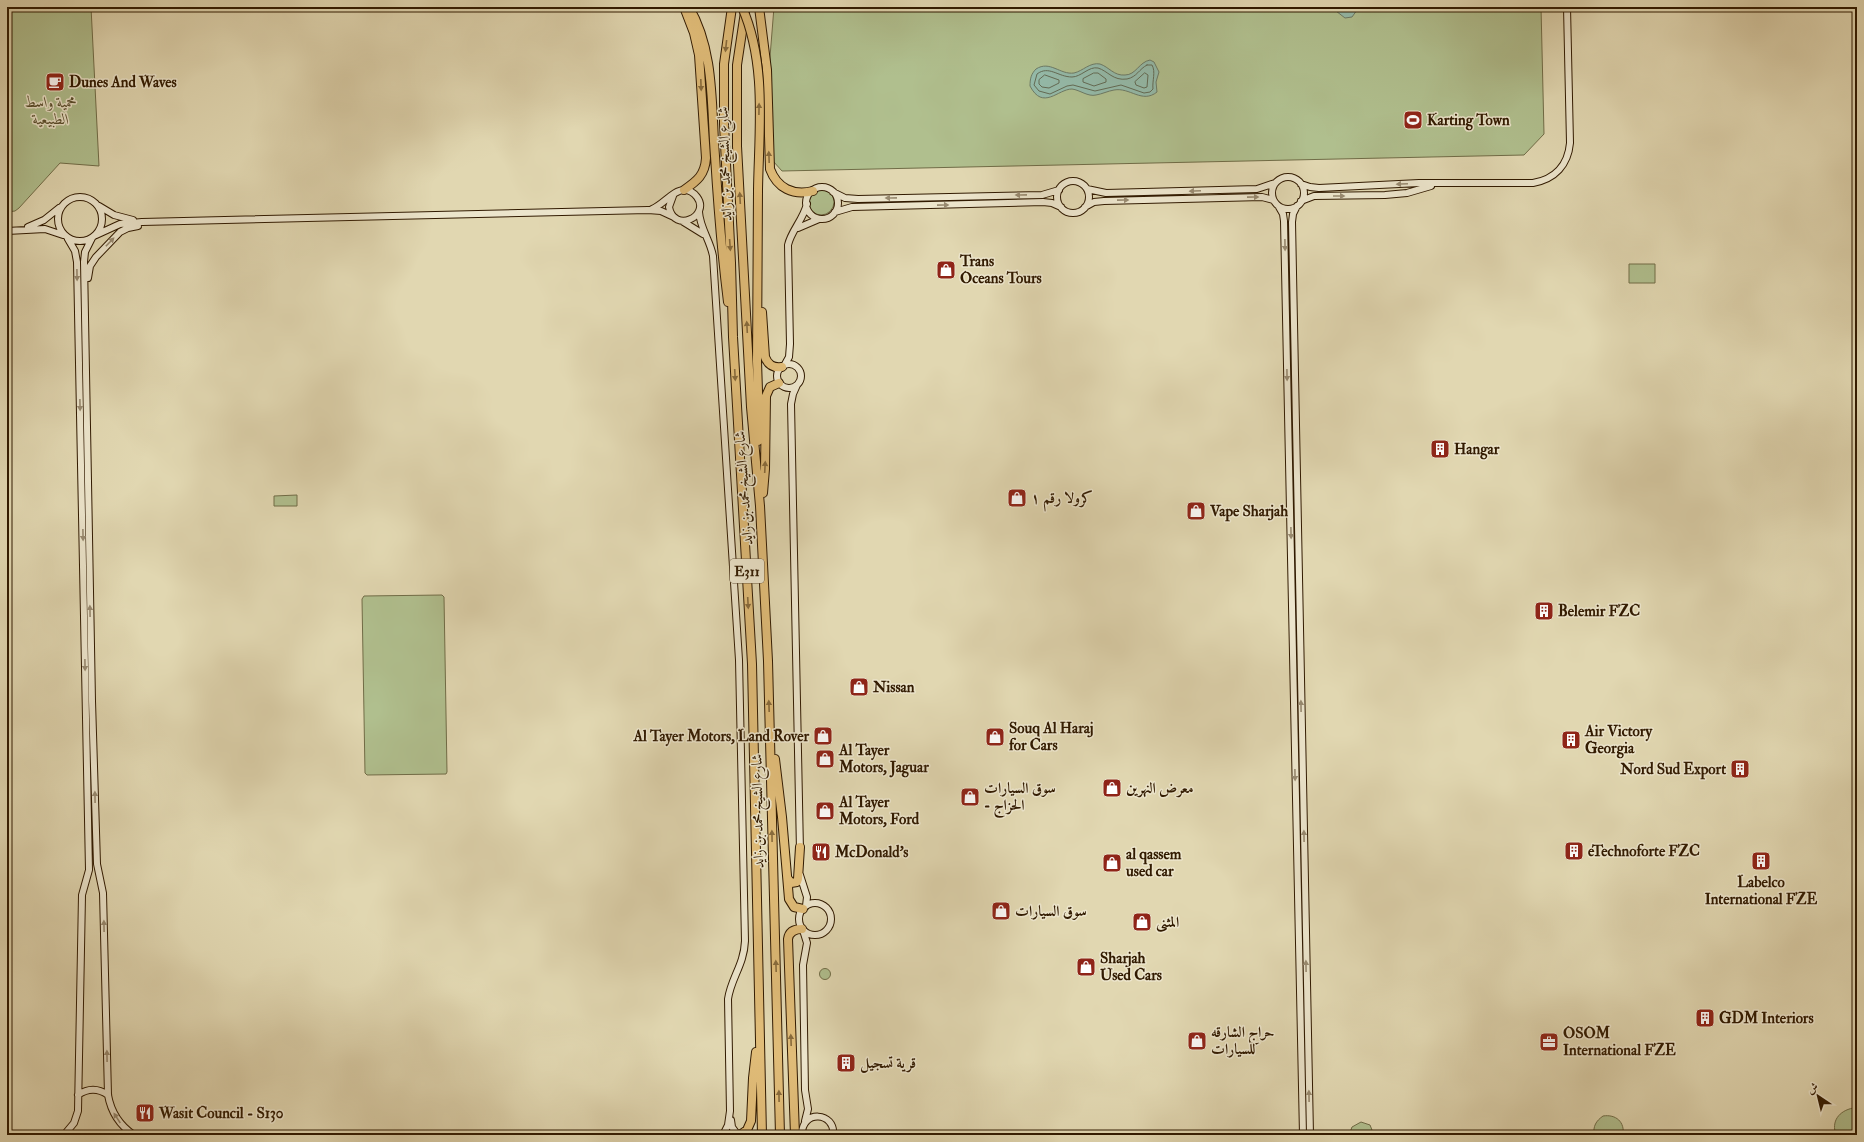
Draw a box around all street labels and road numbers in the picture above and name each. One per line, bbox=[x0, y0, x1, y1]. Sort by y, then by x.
street label: شارع الشيخ محمد بن زايد bbox=[714, 106, 740, 222]
street label: شارع الشيخ محمد بن زايد bbox=[731, 430, 761, 546]
road number: E311 bbox=[730, 559, 764, 583]
street label: شارع الشيخ محمد بن زايد bbox=[748, 753, 772, 868]

